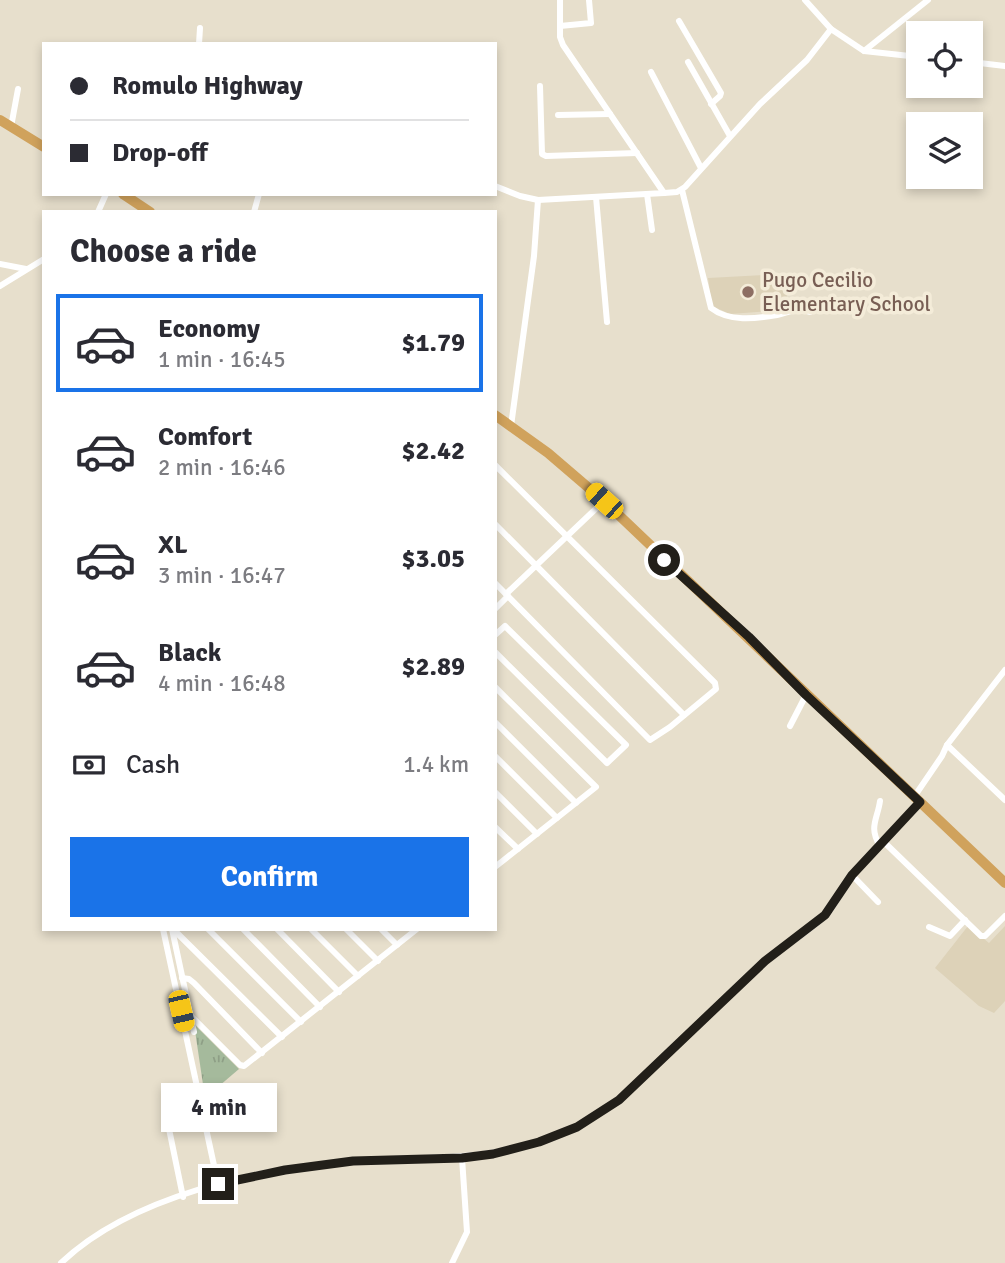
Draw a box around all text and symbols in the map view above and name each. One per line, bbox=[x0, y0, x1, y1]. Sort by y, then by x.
map controls bbox=[906, 21, 983, 189]
button: locate bbox=[906, 21, 983, 98]
text: Romulo Highway bbox=[112, 70, 303, 102]
button: layers bbox=[906, 112, 983, 189]
text: Drop-off bbox=[112, 137, 208, 169]
text: Choose a ride bbox=[70, 232, 257, 271]
place label: Pugo Cecilio Elementary School bbox=[762, 267, 931, 317]
marker: Pugo Cecilio Elementary School bbox=[740, 284, 756, 300]
icon: car bbox=[74, 312, 137, 375]
text: Economy bbox=[158, 313, 260, 345]
text: $1.79 bbox=[401, 327, 465, 359]
text: 1 min · 16:45 bbox=[158, 345, 286, 374]
icon: car bbox=[74, 420, 137, 483]
text: Comfort bbox=[158, 421, 252, 453]
text: $2.42 bbox=[401, 435, 465, 467]
text: 2 min · 16:46 bbox=[158, 453, 286, 482]
car bbox=[582, 479, 627, 523]
icon: car bbox=[74, 528, 137, 591]
text: XL bbox=[158, 529, 188, 561]
text: $3.05 bbox=[401, 543, 465, 575]
route start bbox=[648, 544, 680, 576]
text: 3 min · 16:47 bbox=[158, 561, 286, 590]
icon: car bbox=[74, 636, 137, 699]
text: Black bbox=[158, 637, 221, 669]
text: $2.89 bbox=[401, 651, 465, 683]
text: 4 min · 16:48 bbox=[158, 669, 286, 698]
icon: cash bbox=[70, 746, 108, 784]
text: Cash bbox=[126, 749, 180, 781]
text: 1.4 km bbox=[403, 750, 469, 779]
button: Confirm bbox=[70, 837, 469, 917]
car bbox=[167, 988, 196, 1034]
callout: 4 min bbox=[160, 1082, 276, 1132]
text: 4 min bbox=[191, 1093, 247, 1122]
route end bbox=[202, 1168, 234, 1200]

